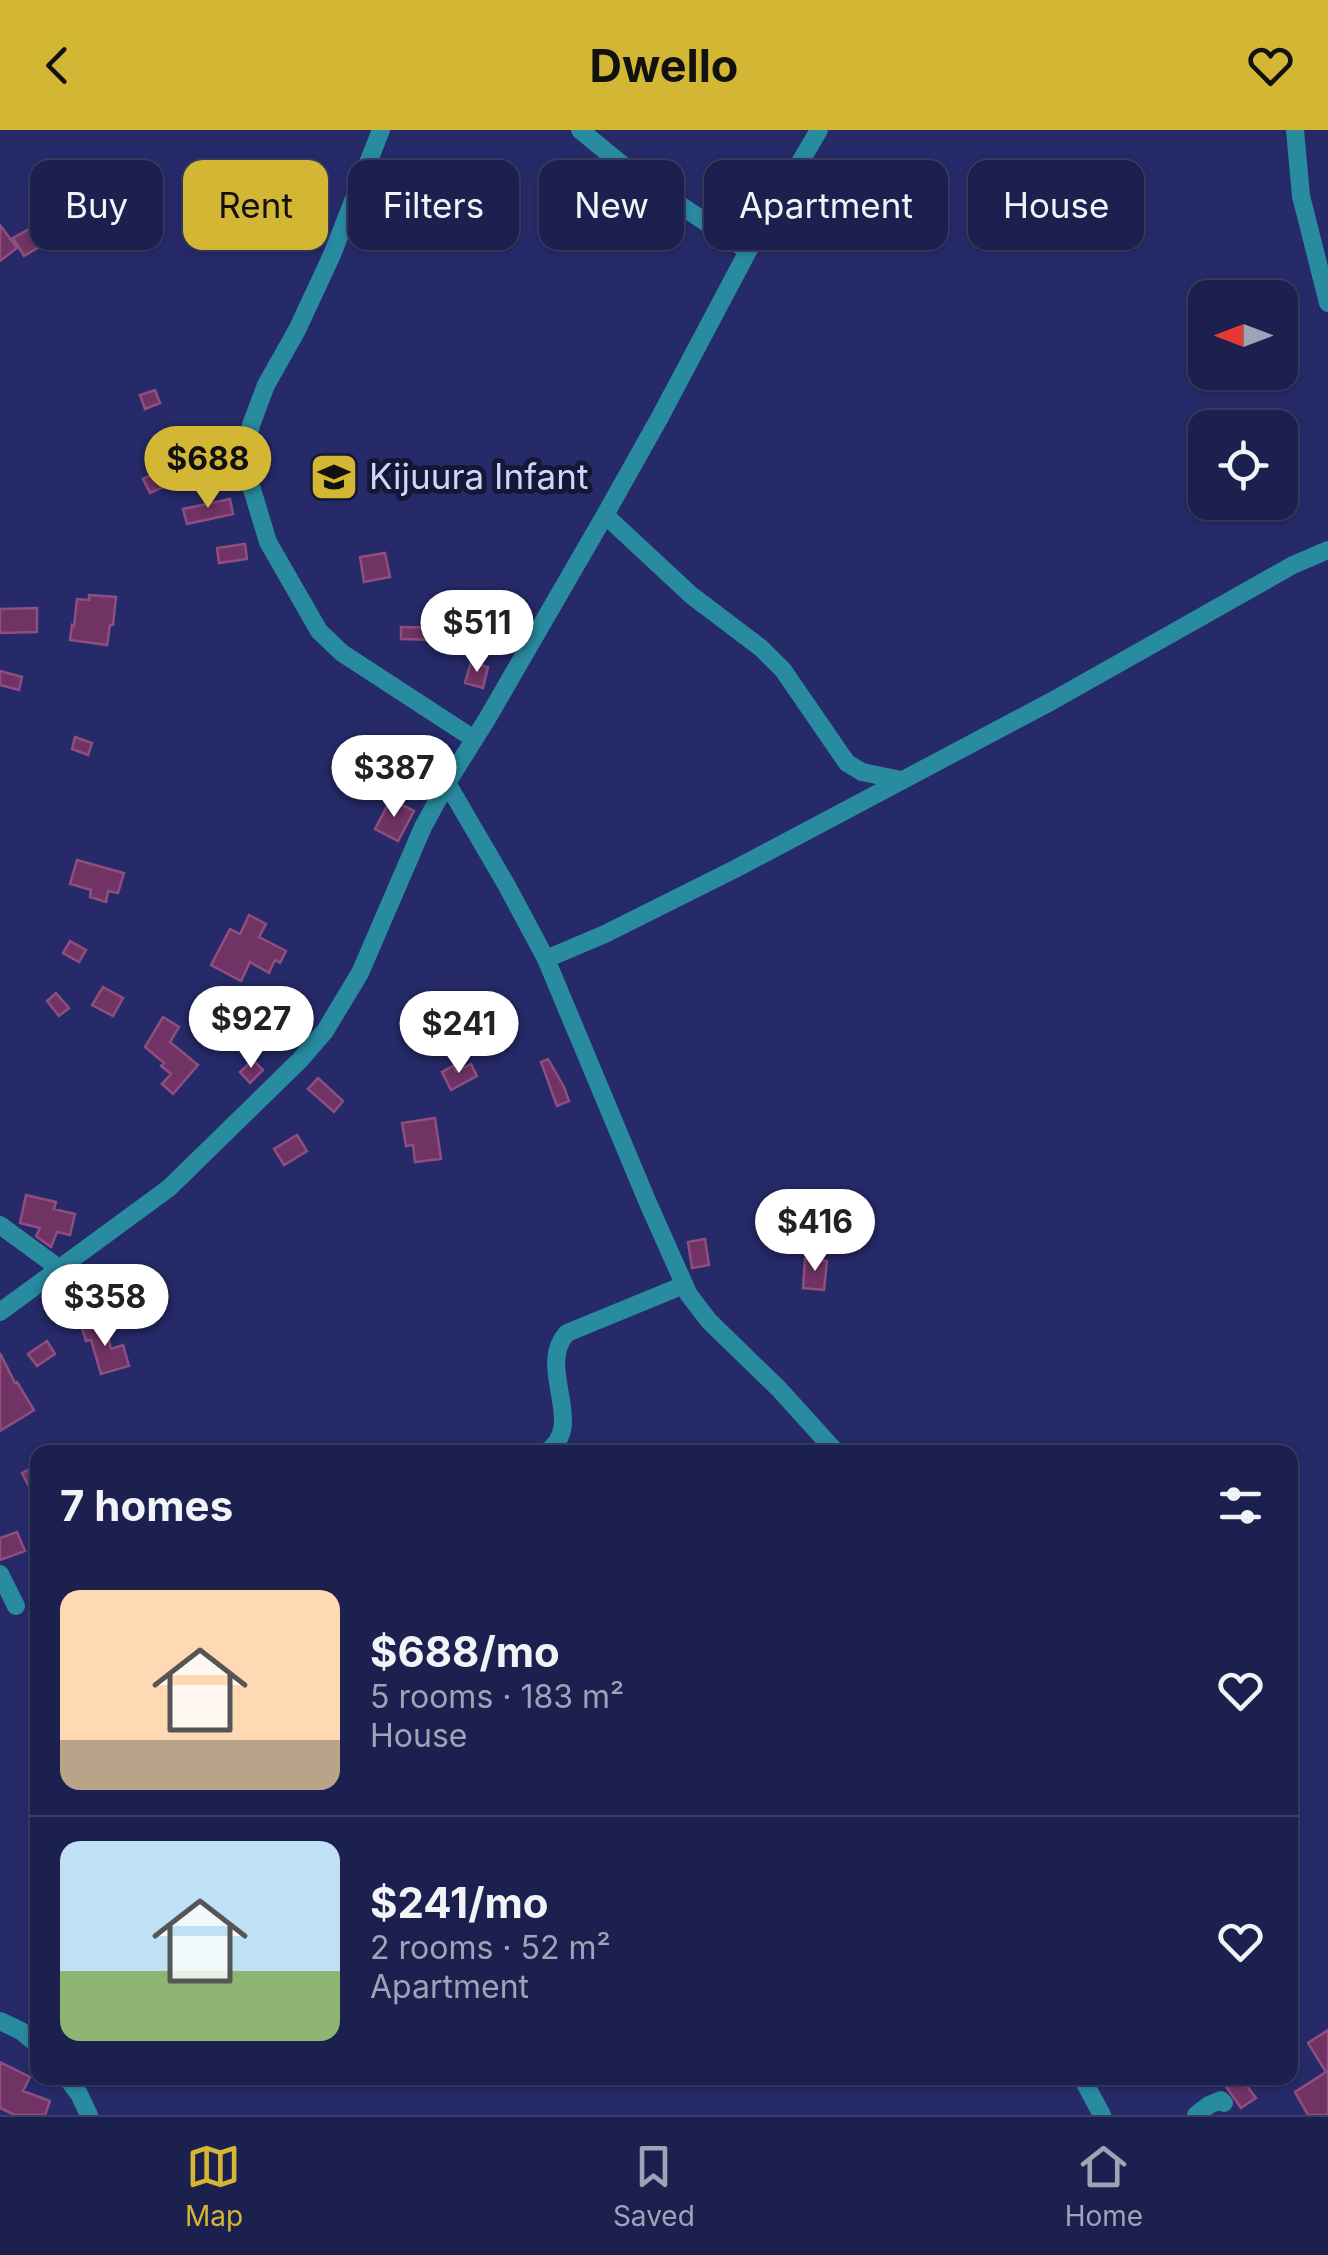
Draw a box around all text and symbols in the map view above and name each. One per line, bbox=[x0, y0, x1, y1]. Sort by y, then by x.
icon: back bbox=[30, 38, 85, 93]
text: Dwello bbox=[590, 38, 738, 93]
icon: heart bbox=[1243, 38, 1298, 93]
chip: Buy bbox=[30, 160, 163, 250]
chip: Rent bbox=[183, 160, 328, 250]
chip: Filters bbox=[348, 160, 519, 250]
chip: New bbox=[539, 160, 684, 250]
chip: Apartment bbox=[704, 160, 948, 250]
chip: House bbox=[968, 160, 1144, 250]
north arrow bbox=[1188, 280, 1298, 390]
map controls bbox=[1188, 280, 1298, 520]
button: locate bbox=[1188, 410, 1298, 520]
pin: $688 bbox=[149, 426, 267, 511]
text: $688 bbox=[166, 439, 250, 478]
school or university icon: Kijuura Infant bbox=[308, 451, 360, 503]
place label: Kijuura Infant bbox=[369, 455, 588, 497]
pin: $511 bbox=[418, 590, 536, 675]
text: $511 bbox=[443, 603, 512, 642]
pin: $387 bbox=[335, 735, 453, 820]
text: $387 bbox=[353, 748, 435, 787]
pin: $927 bbox=[192, 986, 310, 1071]
pin: $241 bbox=[400, 991, 518, 1076]
text: $927 bbox=[211, 999, 291, 1038]
text: $241 bbox=[422, 1004, 496, 1043]
pin: $416 bbox=[756, 1189, 874, 1274]
text: $416 bbox=[777, 1202, 853, 1241]
pin: $358 bbox=[46, 1264, 164, 1349]
text: $358 bbox=[64, 1277, 146, 1316]
icon: filters bbox=[1213, 1478, 1268, 1533]
text: 7 homes bbox=[60, 1480, 233, 1531]
text: $688/mo bbox=[370, 1626, 560, 1677]
icon: home bbox=[140, 1630, 260, 1750]
icon: heart bbox=[1213, 1663, 1268, 1718]
text: 5 rooms · 183 m² bbox=[370, 1677, 624, 1716]
text: House bbox=[370, 1716, 467, 1755]
text: $241/mo bbox=[370, 1877, 549, 1928]
icon: home bbox=[140, 1881, 260, 2001]
icon: heart bbox=[1213, 1914, 1268, 1969]
text: 2 rooms · 52 m² bbox=[370, 1928, 611, 1967]
text: Apartment bbox=[370, 1967, 529, 2006]
tab: Map bbox=[185, 2139, 243, 2233]
tab: Saved bbox=[613, 2139, 695, 2233]
tab: Home bbox=[1065, 2139, 1143, 2233]

